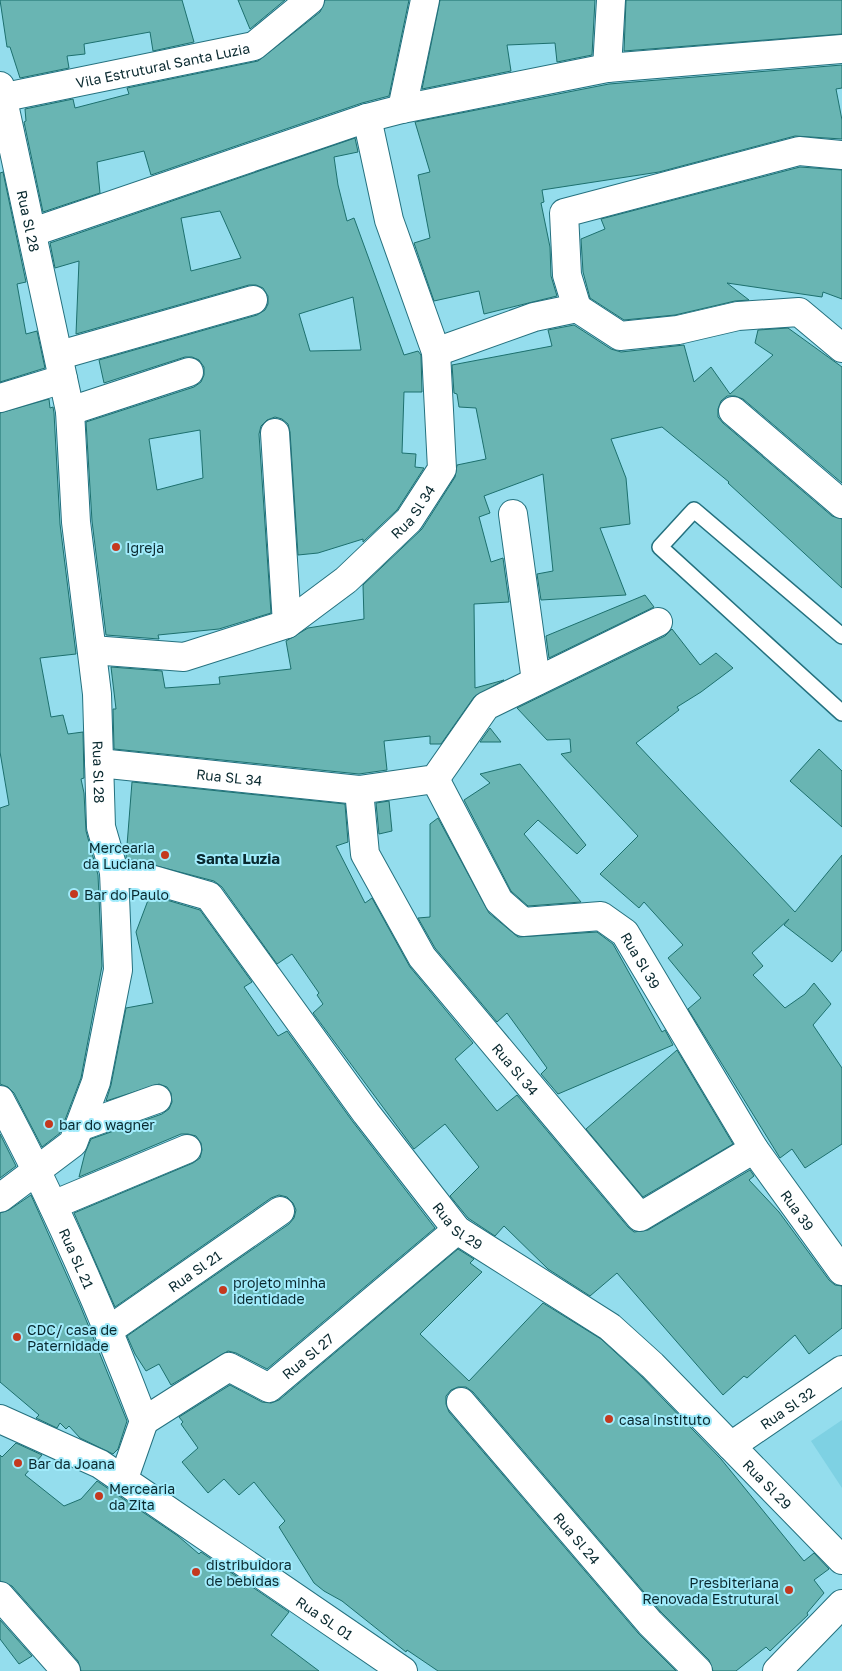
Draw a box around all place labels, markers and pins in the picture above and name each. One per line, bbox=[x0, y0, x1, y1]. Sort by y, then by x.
place label: Igreja bbox=[126, 539, 164, 556]
marker: Igreja bbox=[110, 541, 122, 553]
place label: Mercearia da Luciana bbox=[83, 839, 155, 872]
marker: Mercearia da Luciana bbox=[159, 849, 171, 861]
place label: Bar do Paulo bbox=[84, 886, 169, 903]
marker: Bar do Paulo bbox=[68, 888, 80, 900]
place label: bar do wagner bbox=[59, 1116, 155, 1133]
marker: bar do wagner bbox=[43, 1118, 55, 1130]
place label: projeto minha identidade bbox=[233, 1274, 326, 1307]
marker: projeto minha identidade bbox=[217, 1284, 229, 1296]
place label: CDC/ casa de Paternidade bbox=[27, 1321, 117, 1354]
marker: CDC/ casa de Paternidade bbox=[11, 1331, 23, 1343]
place label: casa instituto bbox=[619, 1411, 711, 1428]
marker: casa instituto bbox=[603, 1413, 615, 1425]
place label: Bar da Joana bbox=[28, 1455, 115, 1472]
marker: Bar da Joana bbox=[12, 1457, 24, 1469]
place label: Mercearia da Zita bbox=[109, 1480, 175, 1513]
marker: Mercearia da Zita bbox=[93, 1490, 105, 1502]
place label: distribuidora de bebidas bbox=[206, 1556, 292, 1589]
marker: distribuidora de bebidas bbox=[190, 1566, 202, 1578]
place label: Presbiteriana Renovada Estrutural bbox=[642, 1574, 779, 1607]
marker: Presbiteriana Renovada Estrutural bbox=[783, 1584, 795, 1596]

